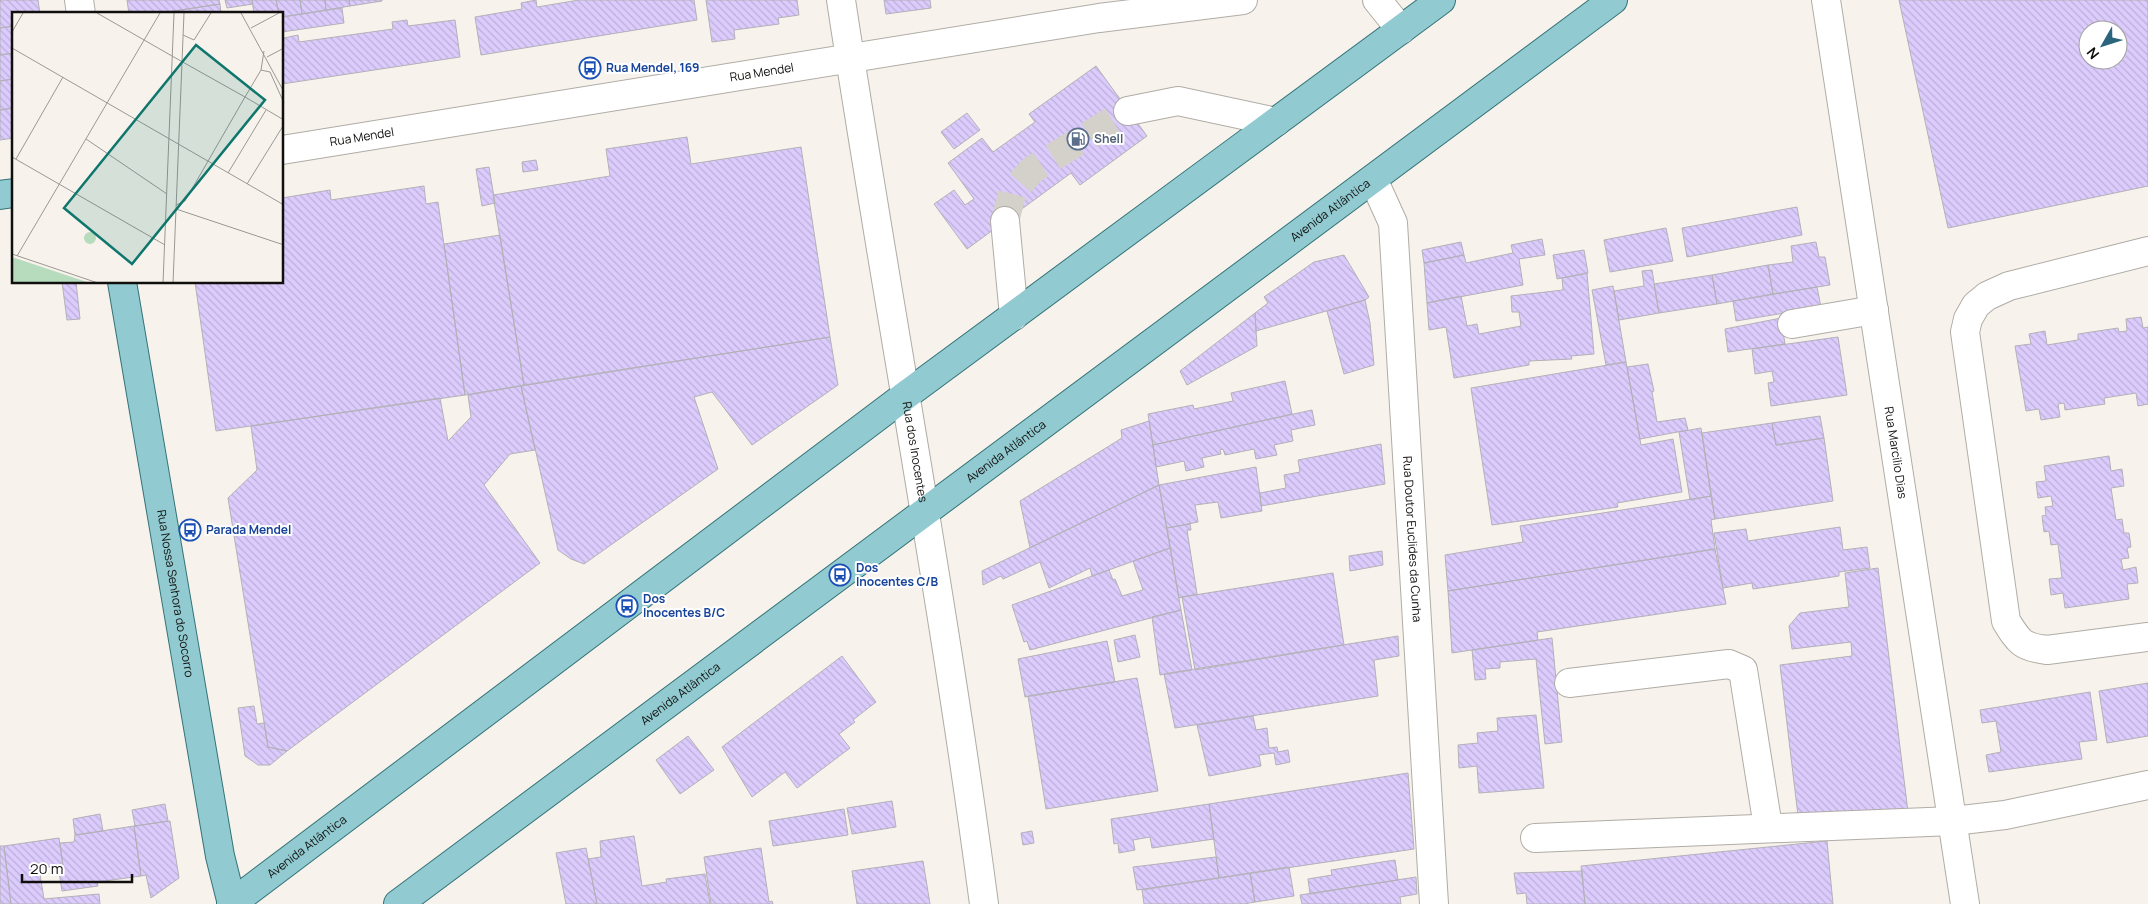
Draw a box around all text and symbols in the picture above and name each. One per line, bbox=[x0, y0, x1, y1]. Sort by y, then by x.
inset map bbox=[12, 12, 284, 284]
north arrow bbox=[2078, 20, 2128, 70]
text: N bbox=[2082, 44, 2103, 63]
bus stop icon: Rua Mendel, 169 bbox=[578, 56, 602, 80]
street label: Rua Mendel bbox=[728, 58, 795, 86]
place label: Rua Mendel, 169 bbox=[606, 59, 699, 76]
street label: Rua Mendel bbox=[329, 123, 395, 150]
fuel station icon: Shell bbox=[1066, 127, 1090, 151]
place label: Shell bbox=[1094, 130, 1123, 147]
street label: Avenida Atlântica bbox=[1287, 175, 1373, 245]
street label: Rua dos Inocentes bbox=[899, 400, 932, 504]
street label: Rua Marcilio Dias bbox=[1881, 405, 1912, 500]
street label: Avenida Atlântica bbox=[962, 416, 1049, 487]
street label: Rua Doutor Euclides da Cunha bbox=[1399, 456, 1426, 623]
street label: Rua Nossa Senhora do Socorro bbox=[153, 508, 198, 679]
bus stop icon: Parada Mendel bbox=[178, 518, 202, 542]
place label: Parada Mendel bbox=[206, 521, 291, 538]
place label: Dos Inocentes C/B bbox=[856, 559, 939, 590]
bus stop icon: Dos Inocentes C/B bbox=[828, 563, 852, 587]
place label: Dos Inocentes B/C bbox=[643, 590, 725, 621]
bus stop icon: Dos Inocentes B/C bbox=[615, 594, 639, 618]
street label: Avenida Atlântica bbox=[637, 658, 724, 729]
street label: Avenida Atlântica bbox=[263, 811, 350, 882]
scale bar bbox=[22, 852, 132, 884]
text: 20 m bbox=[30, 858, 63, 879]

